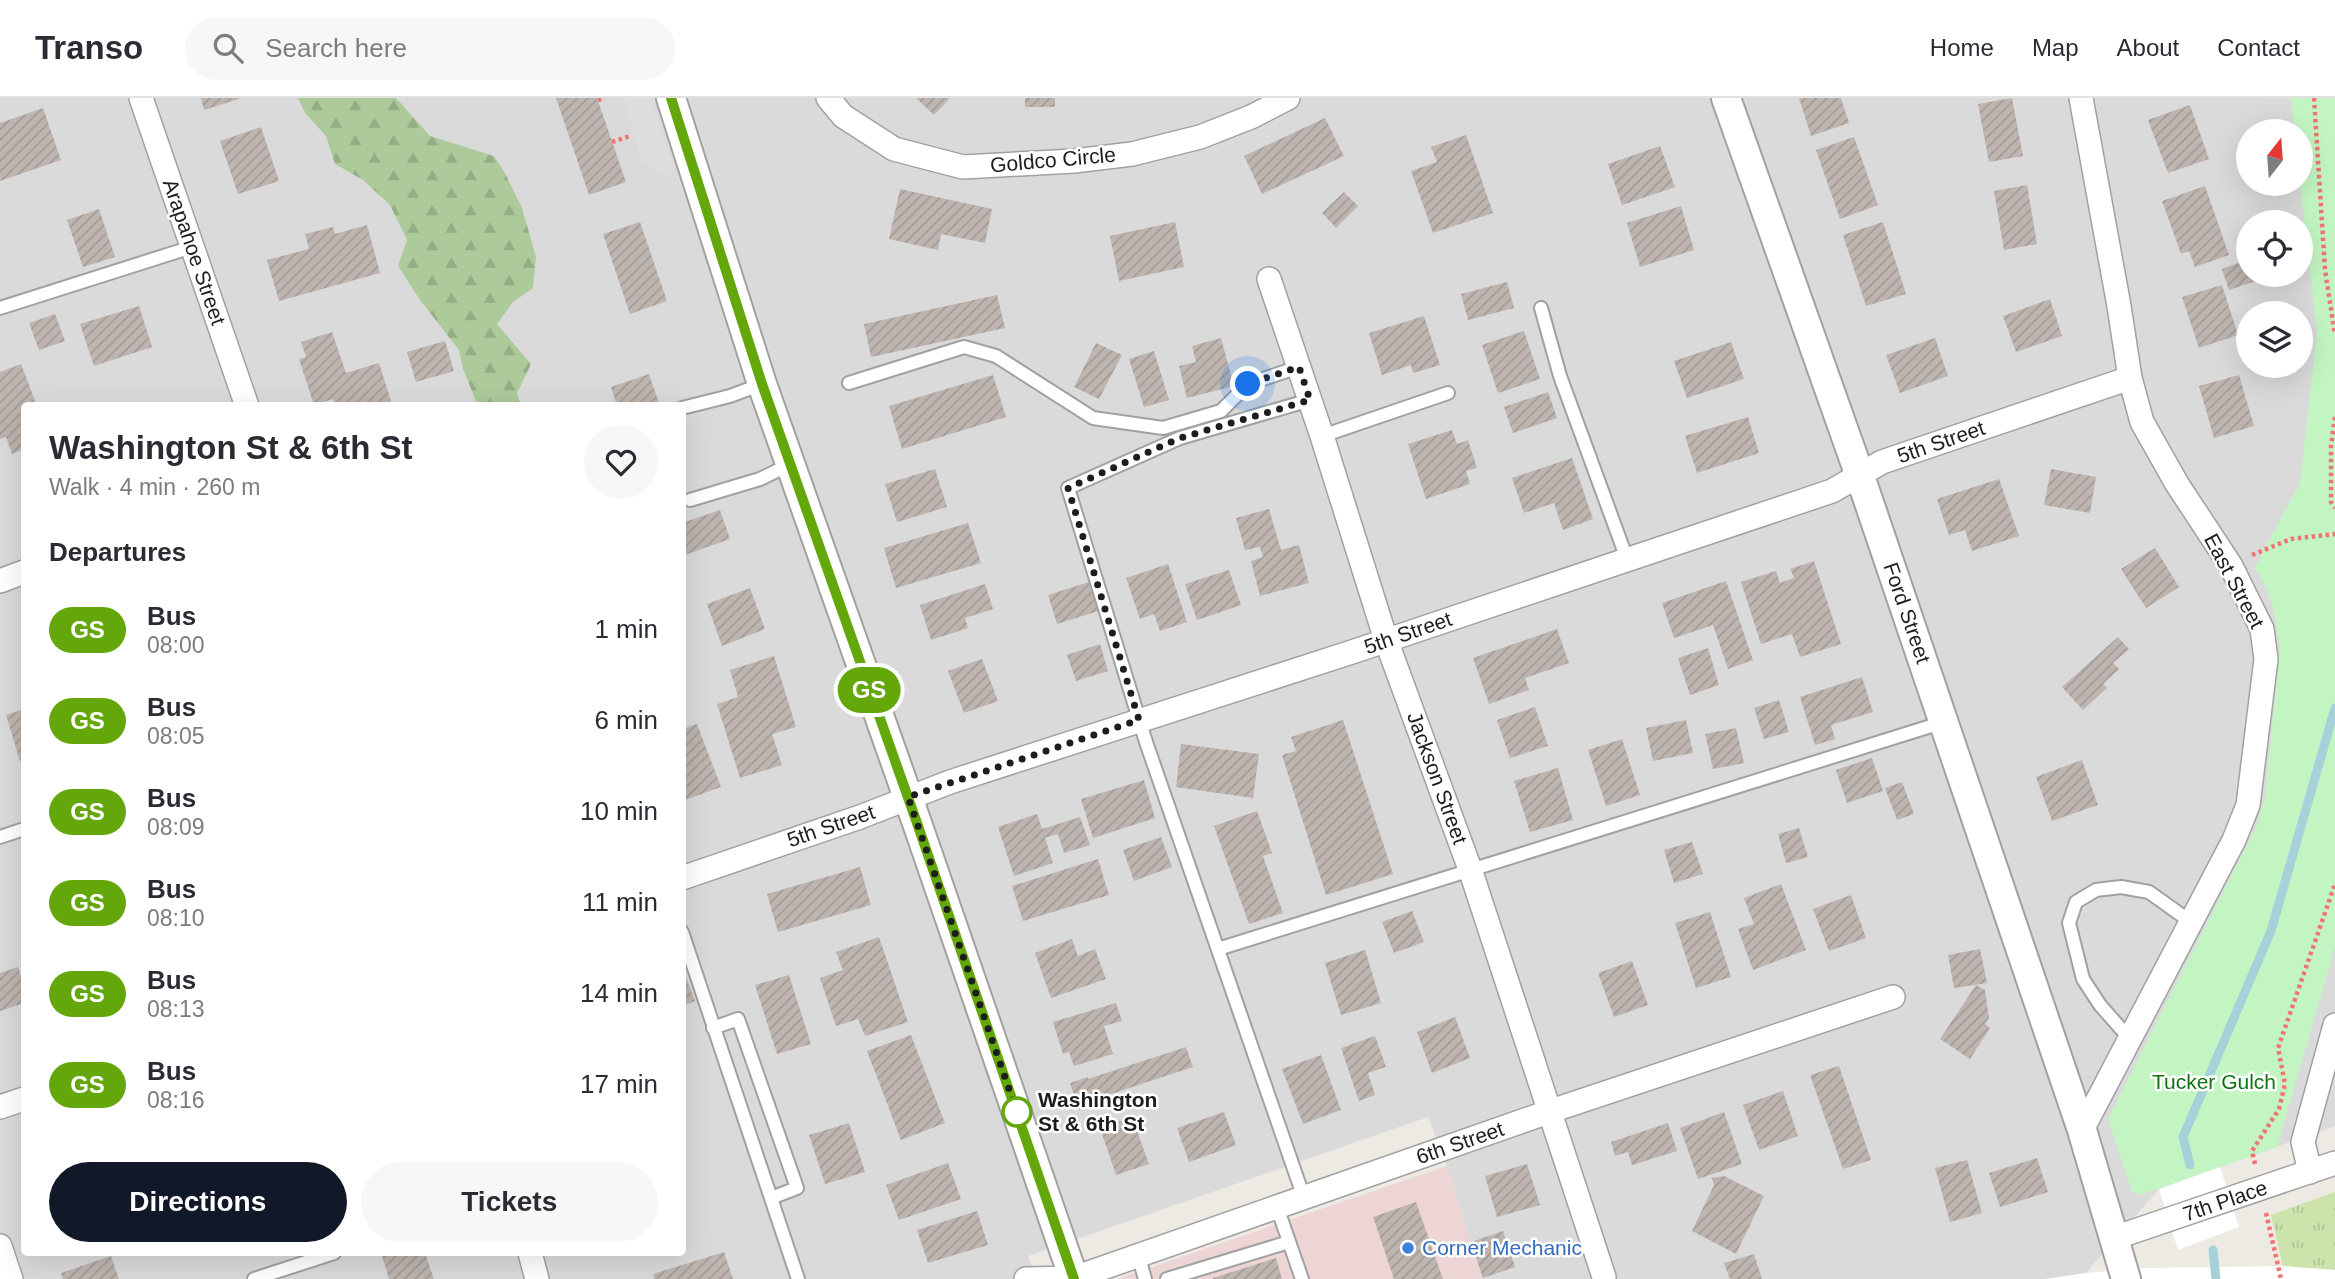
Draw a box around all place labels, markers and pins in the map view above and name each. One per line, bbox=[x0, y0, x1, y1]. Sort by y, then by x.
place label: Washington St & 6th St bbox=[1038, 1088, 1157, 1135]
marker: Washington St & 6th St bbox=[1002, 1097, 1032, 1127]
place label: Corner Mechanic bbox=[1422, 1236, 1582, 1259]
marker: Corner Mechanic bbox=[1400, 1240, 1416, 1256]

